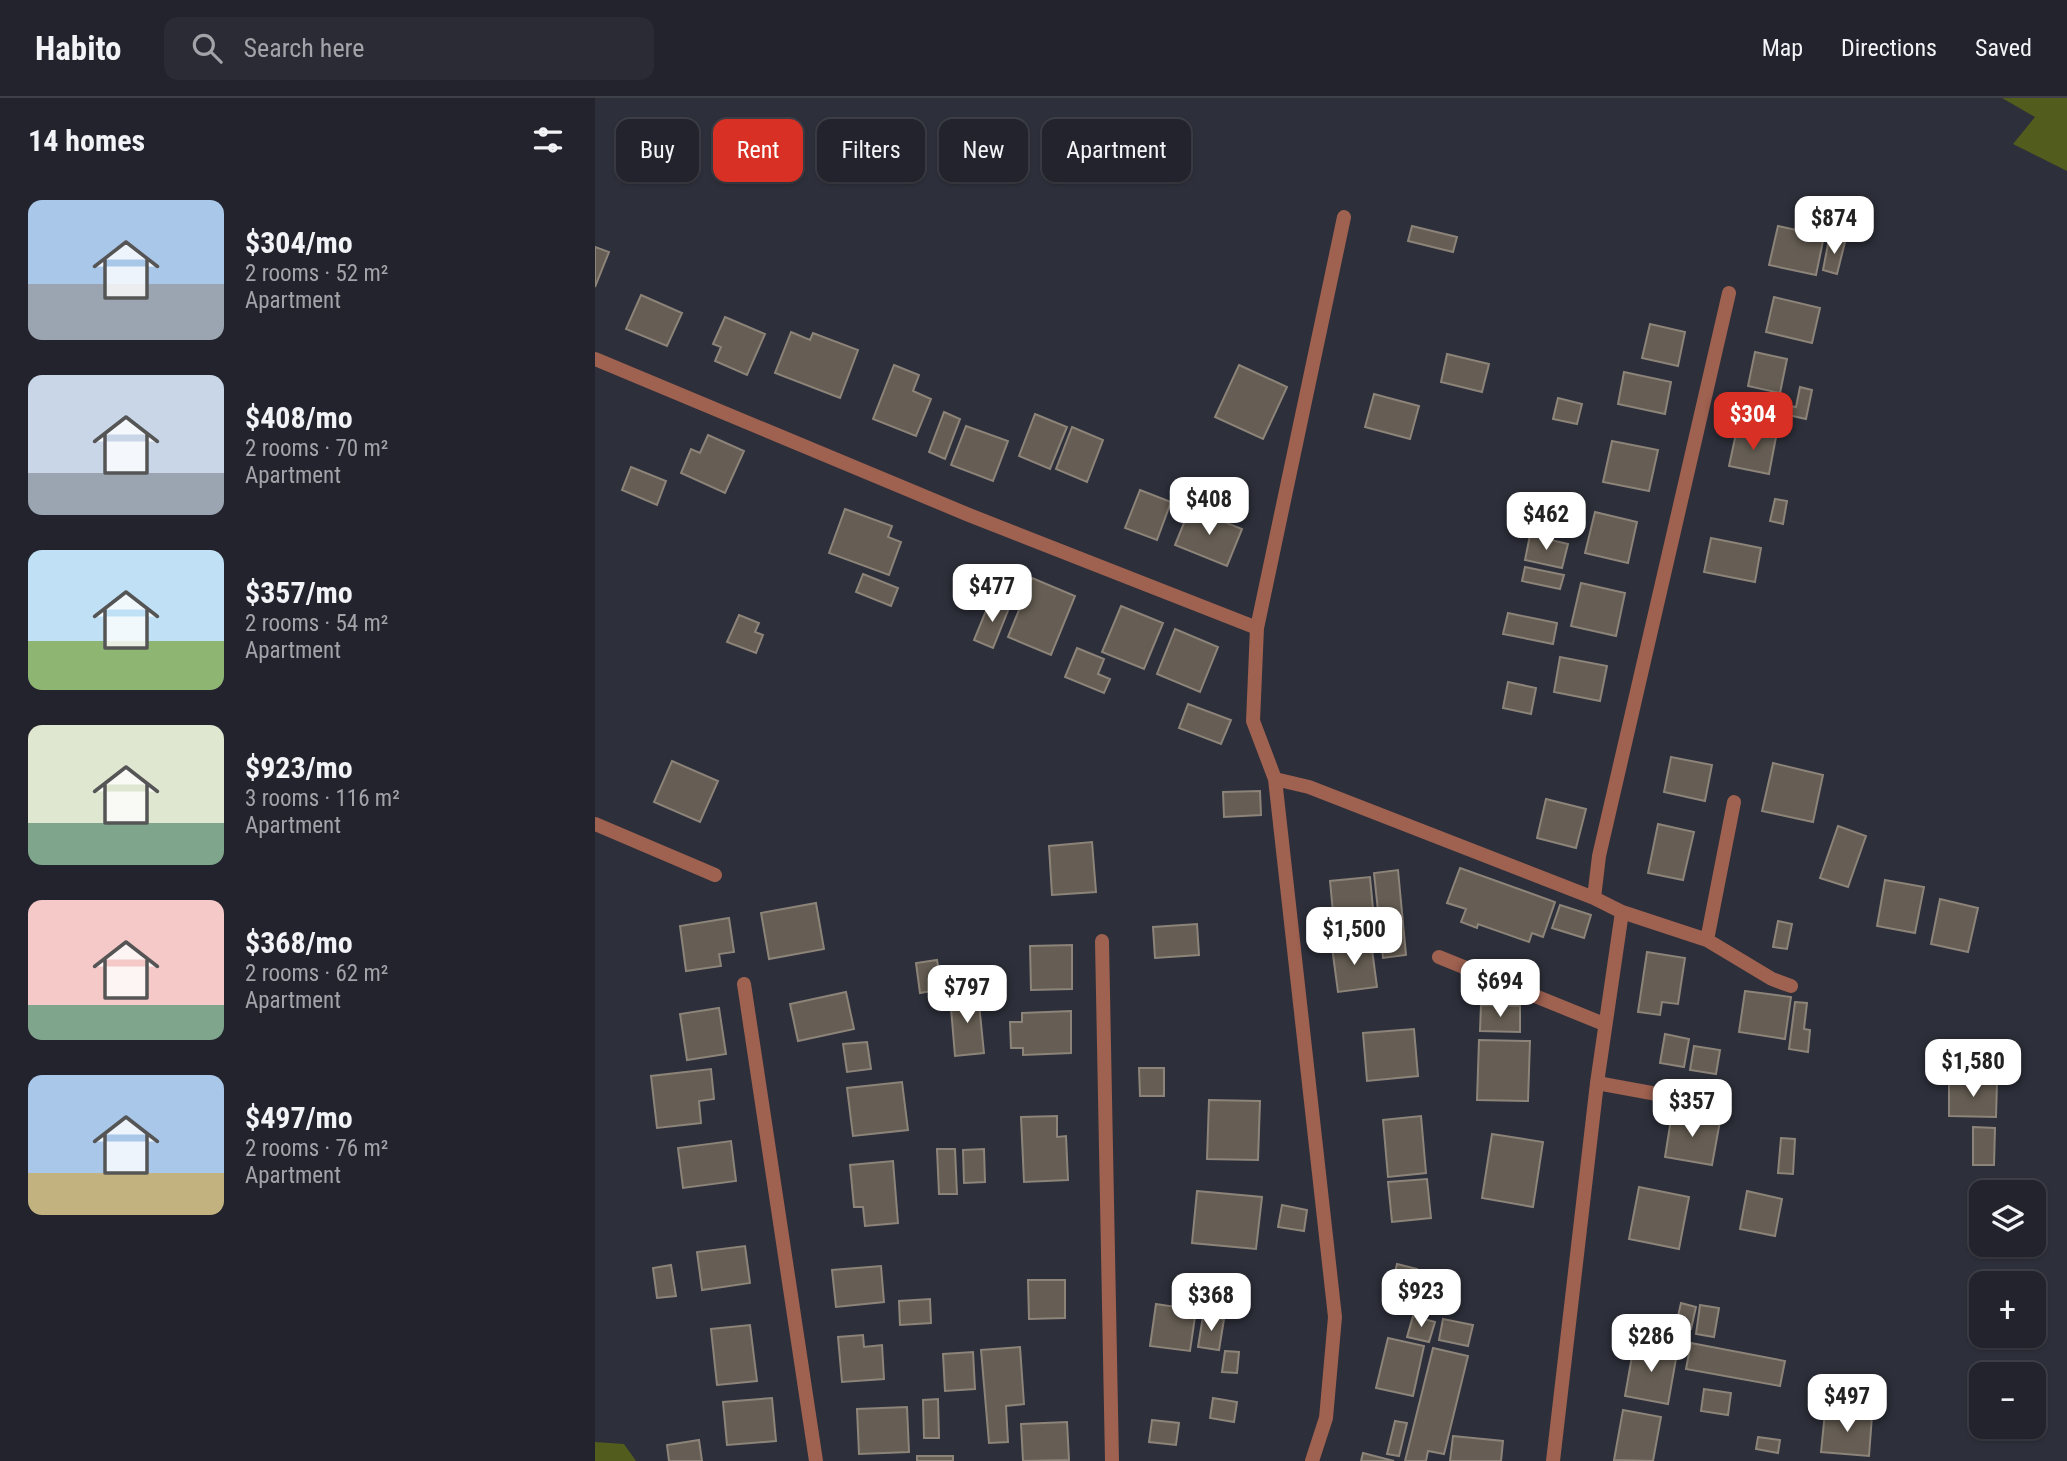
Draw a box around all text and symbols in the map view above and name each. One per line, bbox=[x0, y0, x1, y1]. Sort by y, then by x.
search box bbox=[164, 17, 654, 80]
text: Habito bbox=[35, 29, 122, 68]
icon: search bbox=[188, 29, 226, 67]
text: Search here bbox=[244, 33, 364, 63]
text: Map bbox=[1762, 34, 1803, 62]
text: Directions bbox=[1841, 34, 1937, 62]
text: Saved bbox=[1975, 34, 2032, 62]
chip: Buy bbox=[616, 119, 699, 182]
chip: Rent bbox=[713, 119, 803, 182]
chip: Filters bbox=[817, 119, 925, 182]
chip: New bbox=[939, 119, 1028, 182]
chip: Apartment bbox=[1042, 119, 1191, 182]
icon: filters bbox=[529, 121, 567, 159]
text: 14 homes bbox=[28, 123, 145, 158]
pin: $874 bbox=[1793, 197, 1875, 256]
text: $874 bbox=[1811, 205, 1857, 232]
text: $304/mo bbox=[245, 225, 353, 260]
icon: home bbox=[84, 228, 168, 312]
text: 2 rooms · 52 m² bbox=[245, 260, 388, 287]
text: Apartment bbox=[245, 287, 341, 314]
pin: $304 bbox=[1712, 392, 1794, 452]
text: $408/mo bbox=[245, 400, 353, 435]
text: $304 bbox=[1730, 401, 1776, 428]
icon: home bbox=[84, 403, 168, 487]
text: 2 rooms · 70 m² bbox=[245, 435, 388, 462]
text: Apartment bbox=[245, 462, 341, 489]
pin: $408 bbox=[1168, 478, 1250, 537]
text: $408 bbox=[1186, 486, 1232, 513]
pin: $462 bbox=[1505, 492, 1587, 552]
text: $462 bbox=[1523, 501, 1569, 528]
pin: $477 bbox=[951, 564, 1033, 624]
text: $477 bbox=[969, 573, 1015, 600]
text: $357/mo bbox=[245, 575, 353, 610]
icon: home bbox=[84, 578, 168, 662]
text: 2 rooms · 54 m² bbox=[245, 610, 388, 637]
text: Apartment bbox=[245, 637, 341, 664]
text: $923/mo bbox=[245, 750, 353, 785]
icon: home bbox=[84, 753, 168, 837]
text: 3 rooms · 116 m² bbox=[245, 785, 400, 812]
text: Apartment bbox=[245, 812, 341, 839]
pin: $1,500 bbox=[1297, 908, 1411, 967]
text: $1,500 bbox=[1322, 916, 1386, 943]
text: $368/mo bbox=[245, 925, 353, 960]
icon: home bbox=[84, 928, 168, 1012]
text: 2 rooms · 62 m² bbox=[245, 960, 388, 987]
pin: $694 bbox=[1459, 960, 1541, 1019]
pin: $797 bbox=[926, 965, 1008, 1025]
text: $694 bbox=[1477, 968, 1523, 995]
text: $797 bbox=[944, 974, 990, 1001]
text: Apartment bbox=[245, 987, 341, 1014]
pin: $1,580 bbox=[1916, 1040, 2030, 1099]
text: $1,580 bbox=[1941, 1048, 2005, 1075]
pin: $357 bbox=[1651, 1080, 1733, 1139]
text: $357 bbox=[1669, 1088, 1715, 1115]
text: $497/mo bbox=[245, 1100, 353, 1135]
icon: home bbox=[84, 1103, 168, 1187]
text: 2 rooms · 76 m² bbox=[245, 1135, 388, 1162]
text: Apartment bbox=[245, 1162, 341, 1189]
map controls bbox=[1969, 1180, 2046, 1439]
button: layers bbox=[1969, 1180, 2046, 1257]
pin: $923 bbox=[1380, 1270, 1462, 1329]
button: + bbox=[1969, 1271, 2046, 1348]
pin: $368 bbox=[1170, 1274, 1252, 1333]
text: $923 bbox=[1398, 1278, 1444, 1305]
text: $368 bbox=[1188, 1282, 1234, 1309]
pin: $286 bbox=[1610, 1314, 1692, 1374]
text: $286 bbox=[1628, 1323, 1674, 1350]
button: − bbox=[1969, 1362, 2046, 1439]
pin: $497 bbox=[1806, 1374, 1888, 1434]
text: $497 bbox=[1824, 1383, 1870, 1410]

